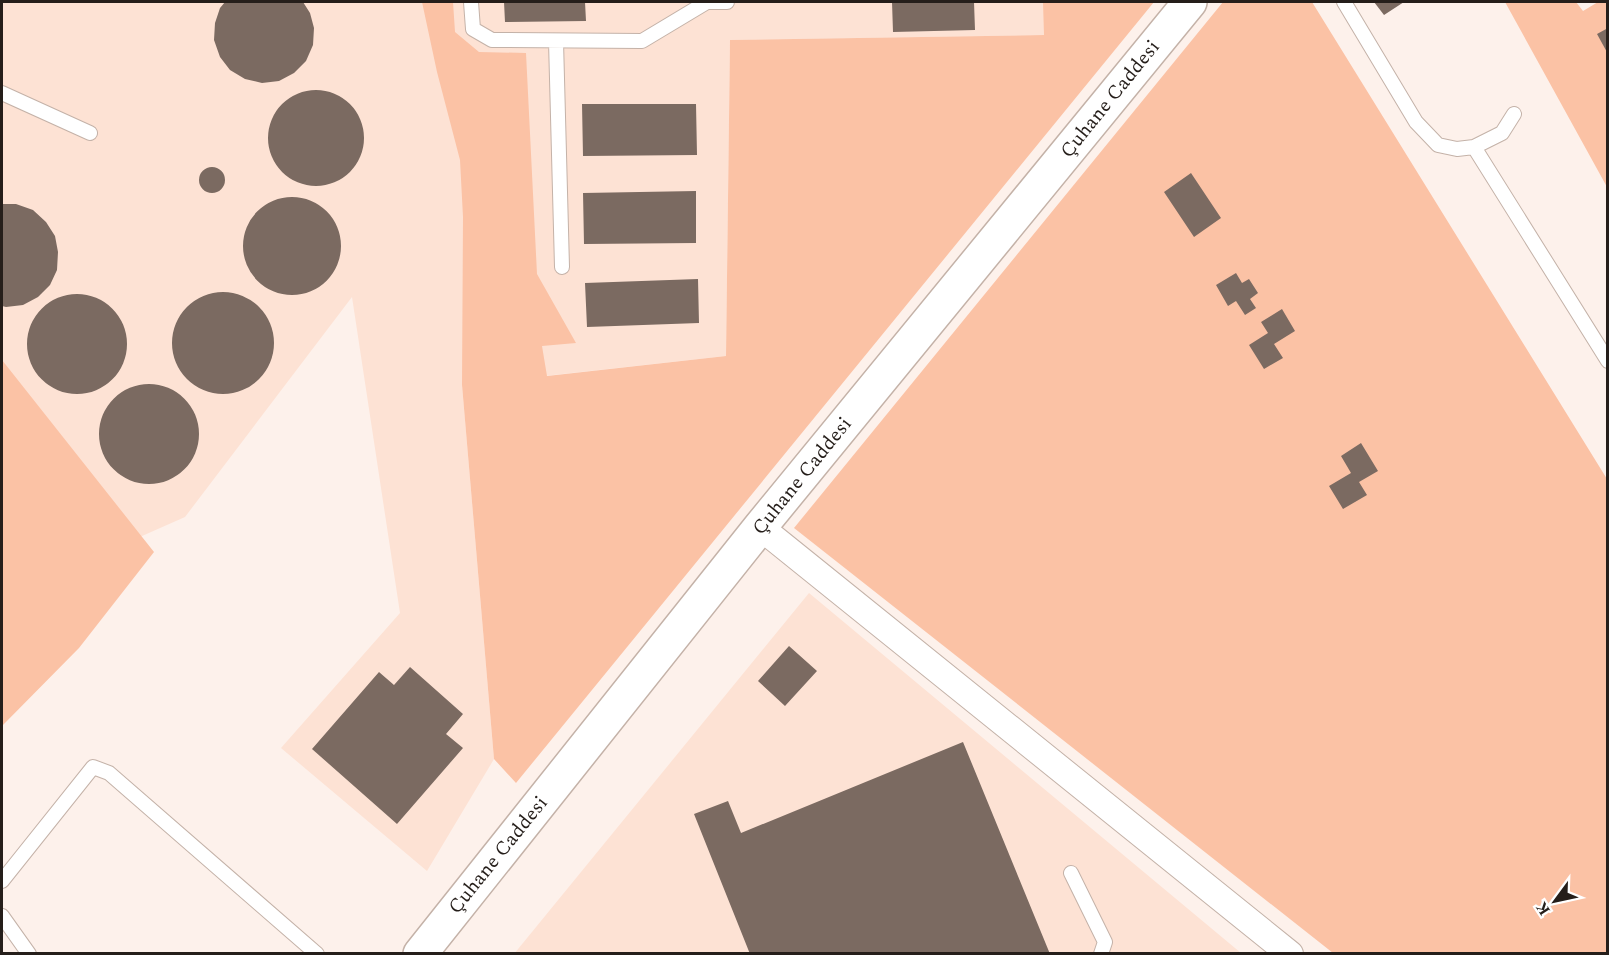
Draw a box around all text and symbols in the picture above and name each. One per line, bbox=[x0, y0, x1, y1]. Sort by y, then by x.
street label: Çuhane Caddesi bbox=[1053, 33, 1167, 165]
street label: Çuhane Caddesi bbox=[745, 410, 859, 542]
street label: Çuhane Caddesi bbox=[441, 789, 555, 921]
north arrow bbox=[1525, 871, 1585, 931]
text: K bbox=[1529, 896, 1557, 920]

